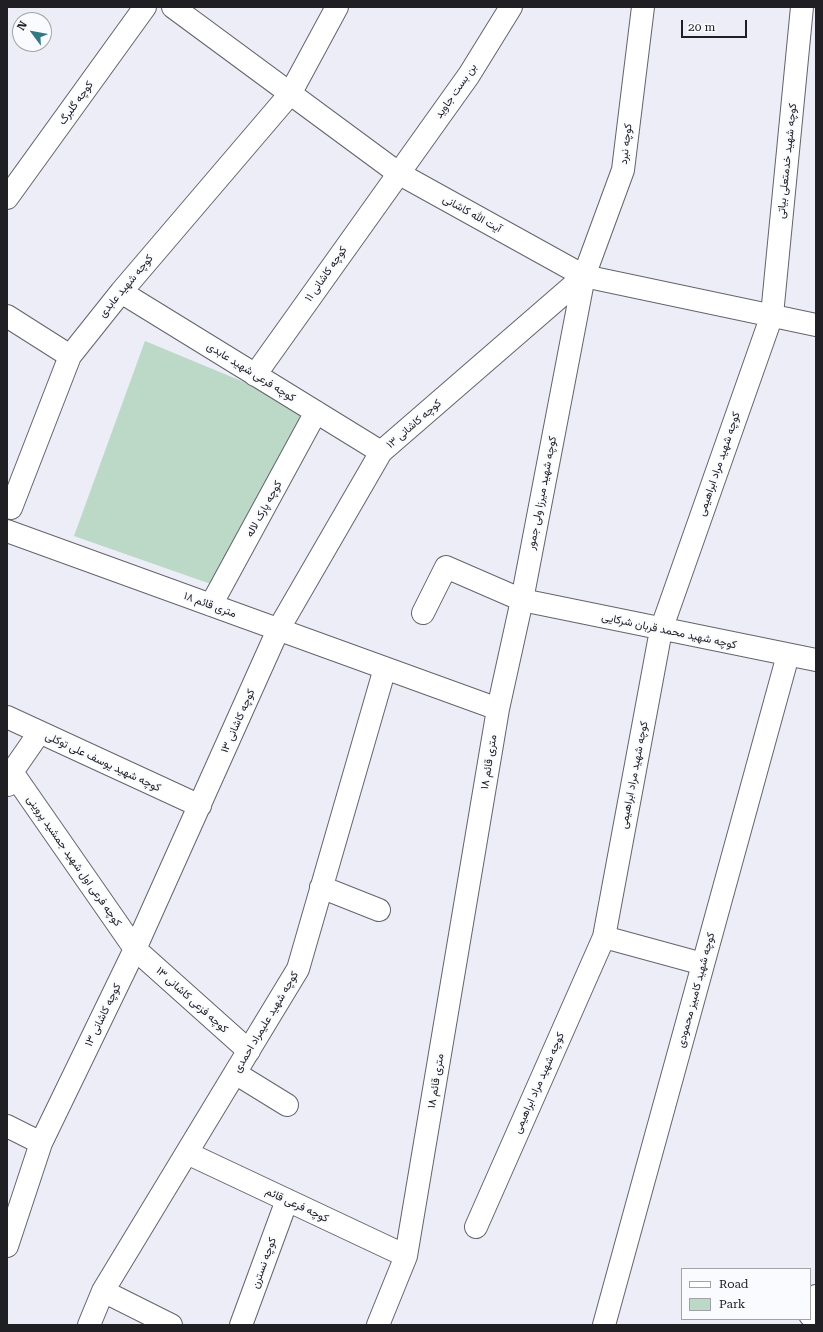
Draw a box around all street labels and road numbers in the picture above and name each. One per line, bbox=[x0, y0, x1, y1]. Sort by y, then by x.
street label: بن بست جاوید bbox=[432, 61, 480, 121]
street label: کوچه گلبرگ bbox=[56, 79, 96, 127]
street label: کوچه شهید خدمتعلی بیاتی bbox=[774, 103, 800, 219]
street label: کوچه نبرد bbox=[617, 123, 635, 165]
street label: آیت الله کاشانی bbox=[440, 192, 504, 236]
street label: کوچه کاشانی ۱۱ bbox=[302, 244, 350, 304]
street label: کوچه شهید عابدی bbox=[96, 252, 156, 320]
street label: کوچه فرعی شهید عابدی bbox=[204, 339, 298, 405]
street label: کوچه کاشانی ۱۳ bbox=[384, 397, 444, 451]
street label: کوچه شهید مراد ابراهیمی bbox=[695, 410, 743, 518]
street label: کوچه شهید میرزا ولی جمور bbox=[525, 435, 559, 551]
street label: کوچه پارک لاله bbox=[243, 479, 285, 539]
street label: ۱۸ متری قائم bbox=[182, 589, 238, 621]
street label: کوچه شهید محمد قربان شرکایی bbox=[600, 610, 738, 652]
street label: کوچه کاشانی ۱۳ bbox=[218, 687, 258, 755]
street label: کوچه شهید مراد ابراهیمی bbox=[617, 720, 651, 830]
street label: کوچه شهید یوسف علی توکلی bbox=[43, 729, 163, 795]
street label: ۱۸ متری قائم bbox=[478, 734, 500, 790]
street label: کوچه فرعی اول شهید جمشید پروینی bbox=[24, 793, 124, 929]
street label: کوچه شهید کامبیز محمودی bbox=[674, 931, 718, 1049]
street label: کوچه فزعی کاشانی ۱۳ bbox=[153, 964, 231, 1036]
street label: کوچه شهید علیمراد احمدی bbox=[231, 969, 301, 1075]
street label: کوچه کاشانی ۱۳ bbox=[82, 981, 124, 1049]
street label: کوچه شهید مراد ابراهیمی bbox=[511, 1030, 567, 1136]
street label: ۱۸ متری قائم bbox=[425, 1053, 447, 1109]
street label: کوچه فرعی قائم bbox=[263, 1185, 331, 1225]
street label: کوچه نسترن bbox=[249, 1236, 279, 1290]

